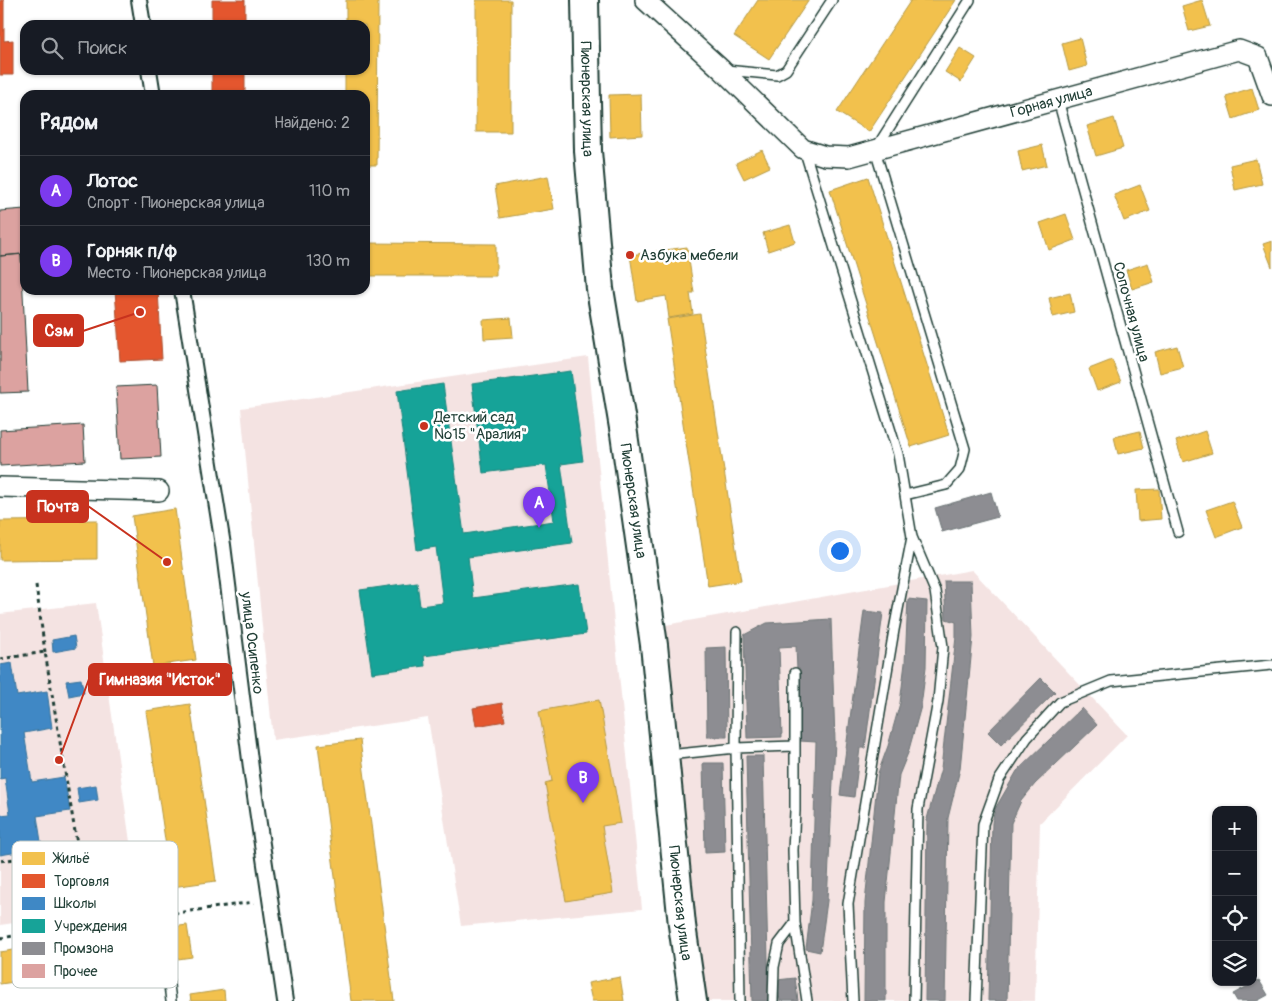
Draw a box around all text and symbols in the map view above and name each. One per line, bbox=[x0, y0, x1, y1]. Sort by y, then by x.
search box bbox=[20, 20, 370, 75]
icon: search bbox=[38, 34, 66, 62]
text: Поиск bbox=[78, 36, 128, 60]
street label: Пионерская улица bbox=[576, 41, 598, 158]
street label: Горная улица bbox=[1008, 81, 1094, 122]
text: Рядом bbox=[40, 109, 98, 136]
text: Найдено: 2 bbox=[274, 113, 350, 133]
text: Лотос bbox=[87, 169, 138, 193]
text: A bbox=[51, 181, 61, 201]
text: 110 m bbox=[309, 181, 350, 201]
text: Спорт · Пионерская улица bbox=[87, 193, 265, 213]
text: Горняк п/ф bbox=[87, 239, 178, 263]
place label: Азбука мебели bbox=[640, 246, 738, 265]
marker: Азбука мебели bbox=[624, 249, 636, 261]
text: B bbox=[51, 251, 61, 271]
text: 130 m bbox=[306, 251, 350, 271]
street label: Сопочная улица bbox=[1109, 260, 1153, 364]
text: Место · Пионерская улица bbox=[87, 263, 266, 283]
callout: Сэм bbox=[34, 315, 83, 346]
text: Сэм bbox=[44, 321, 74, 341]
place label: Детский сад №15 "Аралия" bbox=[433, 408, 527, 444]
marker: Детский сад №15 "Аралия" bbox=[418, 420, 430, 432]
street label: Пионерская улица bbox=[616, 442, 651, 559]
pin: A bbox=[523, 487, 555, 528]
callout: Почта bbox=[27, 491, 88, 522]
text: Почта bbox=[37, 497, 79, 517]
your location bbox=[827, 538, 853, 564]
street label: улица Осипенко bbox=[236, 590, 268, 695]
callout: Гимназия "Исток" bbox=[89, 664, 231, 695]
text: Гимназия "Исток" bbox=[99, 670, 221, 690]
pin: B bbox=[567, 762, 599, 803]
map controls bbox=[1212, 806, 1257, 986]
button: + bbox=[1212, 806, 1257, 851]
legend bbox=[12, 841, 178, 988]
street label: Пионерская улица bbox=[665, 844, 697, 962]
text: Жильё bbox=[52, 850, 90, 867]
button: − bbox=[1212, 851, 1257, 896]
text: Торговля bbox=[54, 873, 109, 890]
text: Школы bbox=[54, 895, 97, 912]
button: locate bbox=[1212, 896, 1257, 941]
text: Учреждения bbox=[54, 918, 127, 935]
text: Промзона bbox=[54, 940, 114, 957]
button: layers bbox=[1212, 941, 1257, 986]
text: Прочее bbox=[54, 963, 97, 980]

